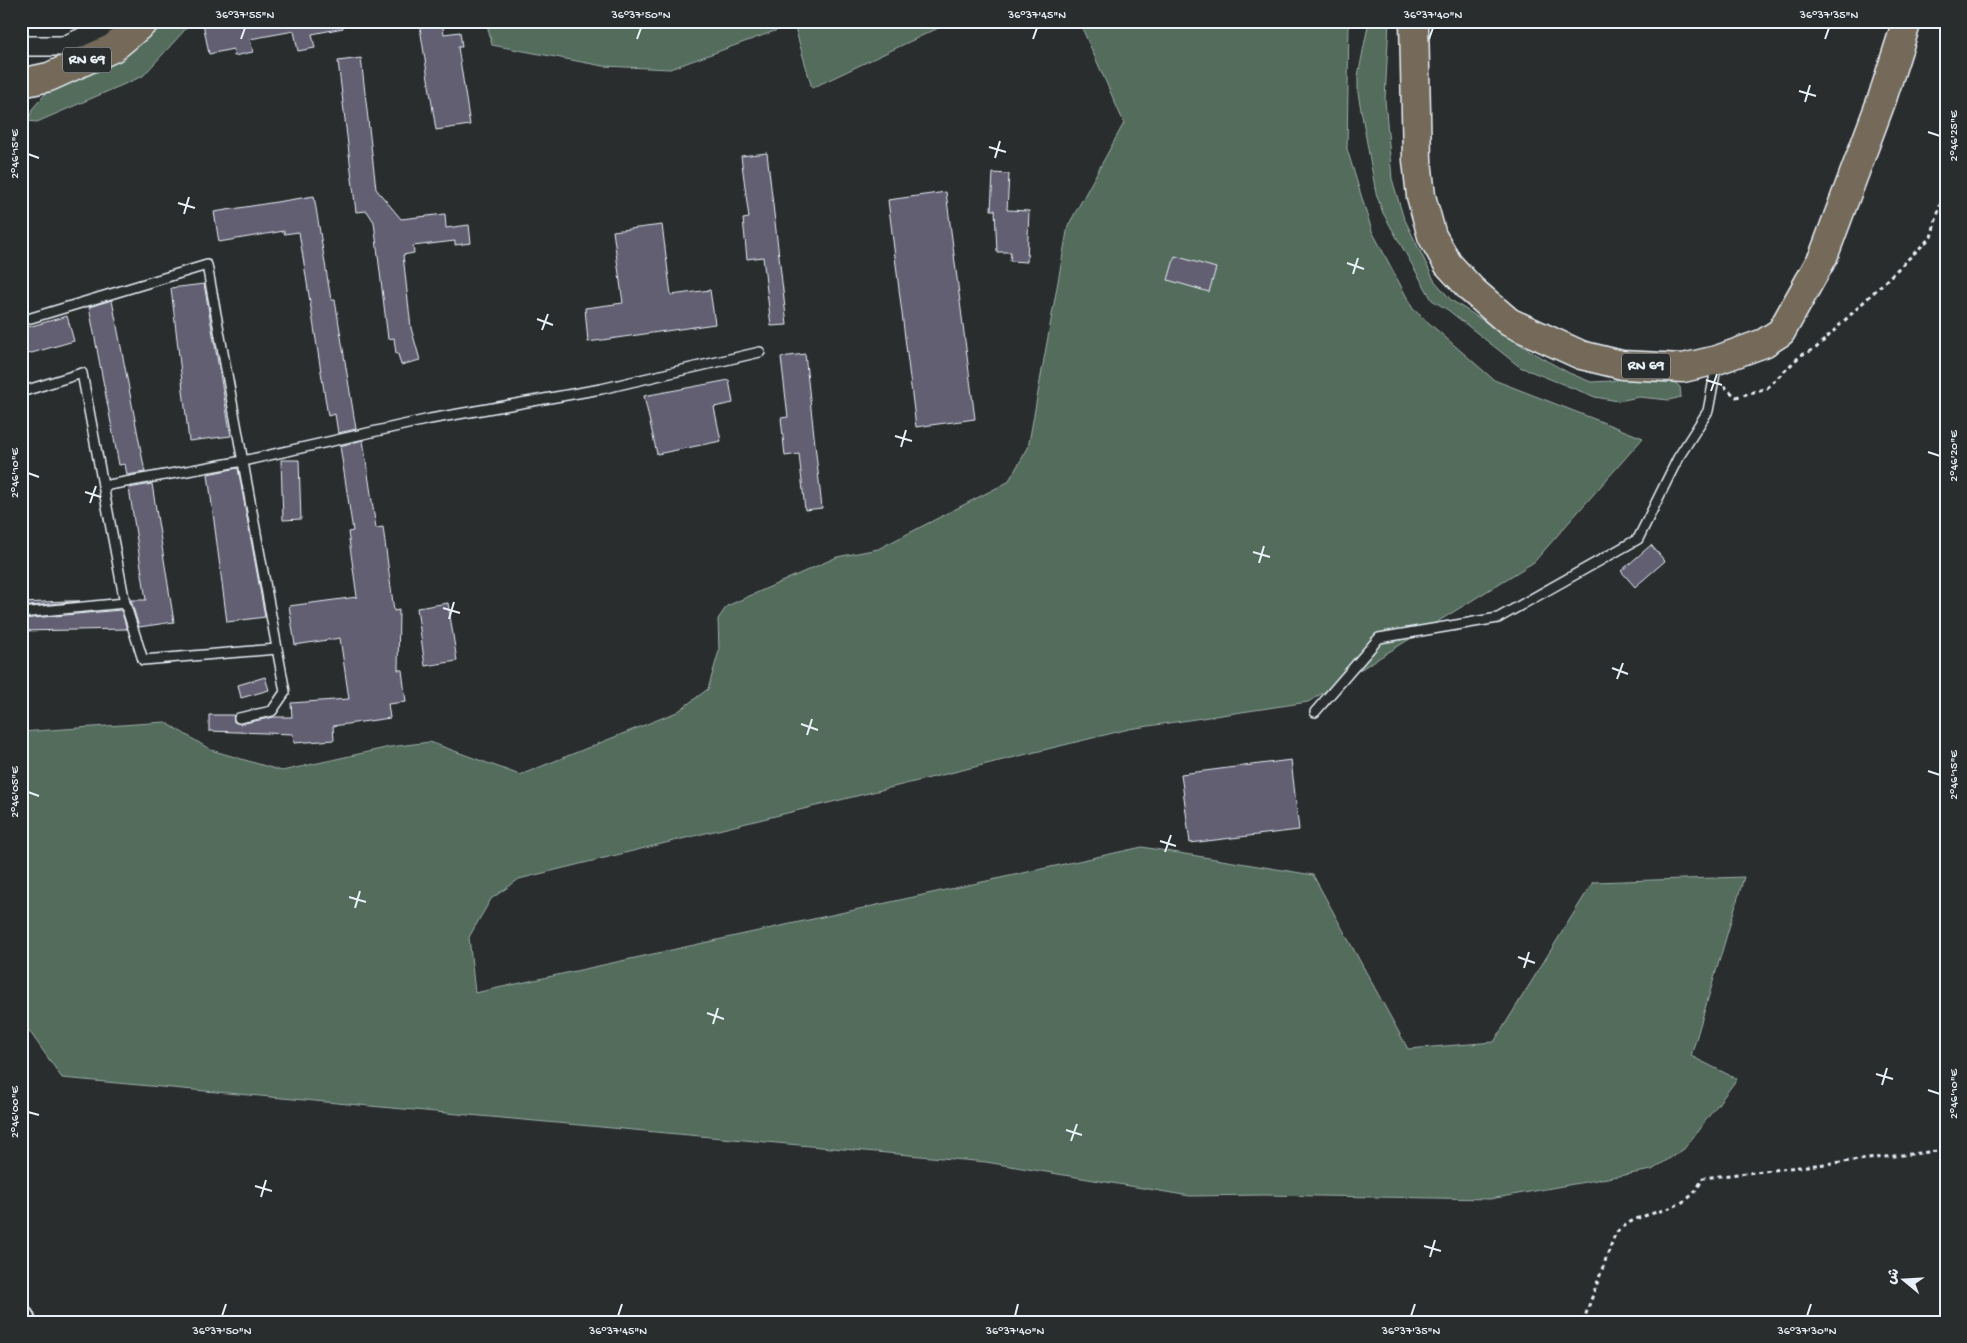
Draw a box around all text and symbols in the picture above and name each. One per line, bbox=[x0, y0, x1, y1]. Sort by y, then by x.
text: 36°37'55"N bbox=[215, 9, 274, 23]
text: 36°37'50"N bbox=[610, 9, 671, 23]
text: 36°37'45"N bbox=[1007, 9, 1066, 23]
text: 36°37'40"N bbox=[1403, 9, 1462, 23]
text: 36°37'35"N bbox=[1799, 9, 1858, 23]
road number: RN 69 bbox=[63, 48, 111, 72]
text: 2°46'25"E bbox=[1948, 110, 1962, 161]
text: 2°46'15"E bbox=[9, 129, 23, 179]
road number: RN 69 bbox=[1622, 354, 1670, 378]
text: 2°46'20"E bbox=[1948, 430, 1962, 482]
text: 2°46'10"E bbox=[9, 447, 23, 498]
text: 2°46'15"E bbox=[1948, 750, 1962, 800]
text: 2°46'05"E bbox=[9, 766, 23, 818]
text: 2°46'10"E bbox=[1948, 1068, 1962, 1119]
text: 2°46'00"E bbox=[9, 1085, 23, 1138]
north arrow bbox=[1880, 1256, 1930, 1306]
text: ش bbox=[1884, 1267, 1904, 1287]
text: 36°37'50"N bbox=[191, 1325, 252, 1339]
text: 36°37'45"N bbox=[588, 1325, 647, 1339]
text: 36°37'40"N bbox=[985, 1325, 1044, 1339]
text: 36°37'35"N bbox=[1381, 1325, 1440, 1339]
text: 36°37'30"N bbox=[1776, 1325, 1837, 1339]

